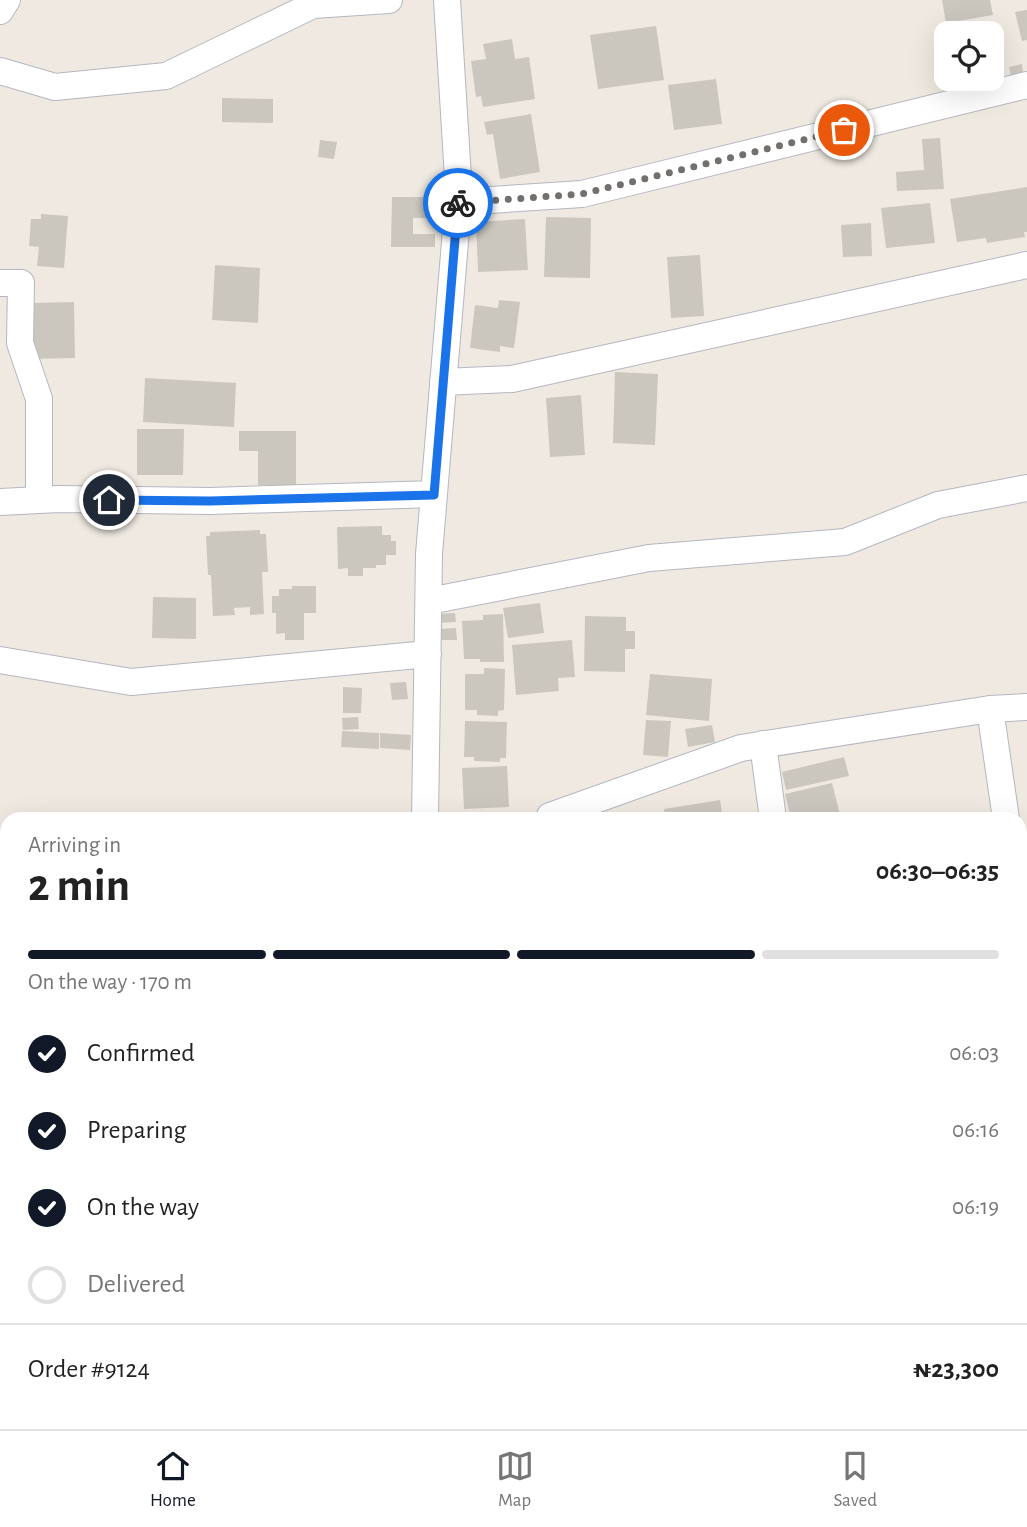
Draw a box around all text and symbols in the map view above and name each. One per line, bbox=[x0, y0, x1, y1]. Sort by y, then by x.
map controls bbox=[934, 21, 1004, 91]
button: locate bbox=[934, 21, 1004, 91]
pin bbox=[814, 100, 874, 160]
icon: bag bbox=[825, 111, 863, 149]
courier bbox=[423, 168, 493, 238]
icon: bike bbox=[439, 184, 477, 222]
pin bbox=[79, 470, 139, 530]
icon: home bbox=[90, 481, 128, 519]
text: Arriving in bbox=[28, 834, 121, 857]
text: 06:30–06:35 bbox=[876, 858, 999, 884]
text: 2 min bbox=[28, 863, 130, 909]
text: On the way · 170 m bbox=[28, 971, 192, 994]
icon: check bbox=[28, 1035, 66, 1073]
text: Confirmed bbox=[87, 1040, 195, 1066]
text: 06:03 bbox=[949, 1042, 999, 1065]
icon: check bbox=[28, 1112, 66, 1150]
text: Preparing bbox=[87, 1117, 186, 1143]
text: 06:16 bbox=[952, 1119, 999, 1142]
icon: check bbox=[28, 1189, 66, 1227]
text: On the way bbox=[87, 1194, 199, 1220]
text: 06:19 bbox=[952, 1196, 999, 1219]
text: Delivered bbox=[87, 1271, 185, 1297]
text: Order #9124 bbox=[28, 1356, 150, 1382]
text: ₦23,300 bbox=[913, 1356, 999, 1382]
tab: Home bbox=[150, 1447, 196, 1512]
tab: Map bbox=[496, 1447, 534, 1512]
tab: Saved bbox=[834, 1447, 877, 1512]

